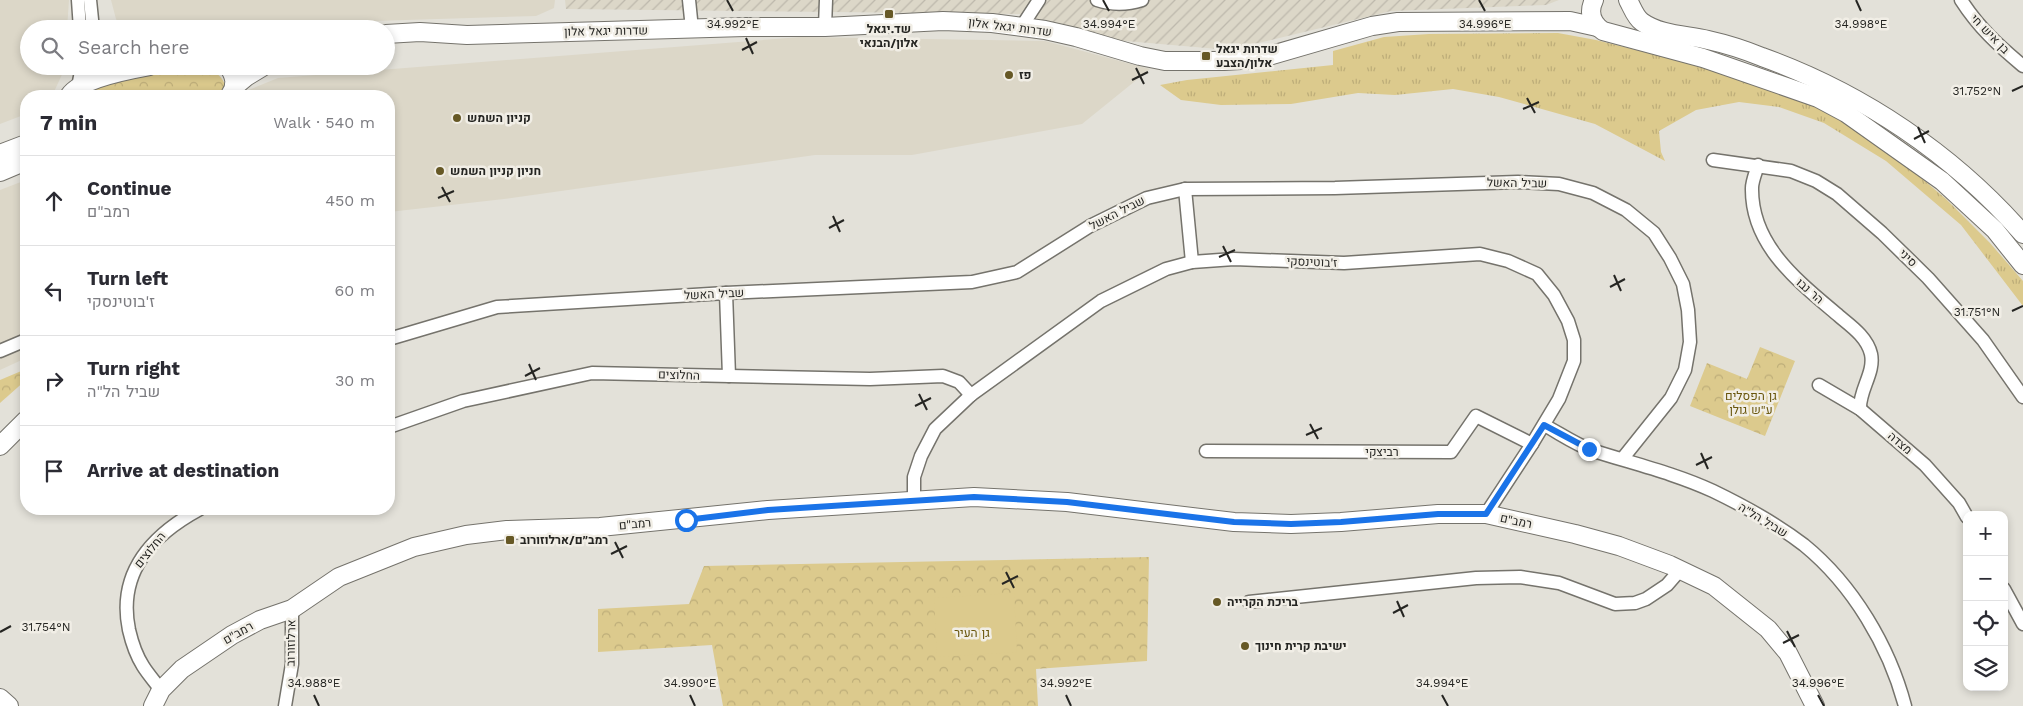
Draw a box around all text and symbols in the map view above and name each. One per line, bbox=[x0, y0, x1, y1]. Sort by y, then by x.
marker: שד.יגאל אלון/הבנאי bbox=[883, 8, 895, 20]
street label: בן איש חי bbox=[1968, 11, 2013, 57]
street label: שדרות יגאל אלון bbox=[968, 15, 1052, 39]
text: 34.992°E bbox=[707, 17, 760, 31]
text: 34.994°E bbox=[1083, 17, 1136, 31]
text: 34.996°E bbox=[1459, 17, 1512, 31]
text: 34.998°E bbox=[1835, 17, 1888, 31]
search box bbox=[20, 20, 395, 75]
place label: שד.יגאל אלון/הבנאי bbox=[860, 22, 918, 50]
street label: שדרות יגאל אלון bbox=[564, 23, 648, 39]
icon: search bbox=[38, 34, 66, 62]
text: Search here bbox=[78, 36, 189, 59]
place label: שדרות יגאל אלון/הצבע bbox=[1216, 42, 1278, 70]
marker: שדרות יגאל אלון/הצבע bbox=[1200, 50, 1212, 62]
place label: פז bbox=[1019, 68, 1032, 82]
marker: פז bbox=[1003, 69, 1015, 81]
text: 31.752°N bbox=[1953, 84, 2001, 98]
text: 7 min bbox=[40, 110, 97, 135]
place label: קניון השמש bbox=[467, 111, 531, 125]
marker: קניון השמש bbox=[451, 112, 463, 124]
text: Walk · 540 m bbox=[273, 113, 375, 132]
place label: חניון קניון השמש bbox=[450, 164, 541, 178]
marker: חניון קניון השמש bbox=[434, 165, 446, 177]
street label: שביל האשל bbox=[1487, 175, 1547, 191]
text: Continue bbox=[87, 177, 171, 200]
icon: ahead bbox=[40, 187, 68, 215]
text: 450 m bbox=[325, 191, 375, 210]
street label: שביל האשל bbox=[1087, 193, 1147, 233]
text: רמב"ם bbox=[87, 202, 130, 221]
street label: סיני bbox=[1896, 246, 1920, 270]
street label: ז'בוטינסקי bbox=[1286, 254, 1338, 270]
text: Turn left bbox=[87, 267, 168, 290]
street label: הר נבו bbox=[1794, 275, 1826, 307]
icon: left bbox=[40, 277, 68, 305]
text: 60 m bbox=[335, 281, 375, 300]
street label: שביל האשל bbox=[684, 285, 744, 303]
text: ז'בוטינסקי bbox=[87, 292, 155, 311]
text: 31.751°N bbox=[1954, 305, 2000, 319]
text: Turn right bbox=[87, 357, 180, 380]
icon: right bbox=[40, 367, 68, 395]
street label: החלוצים bbox=[658, 367, 700, 383]
text: 30 m bbox=[335, 371, 375, 390]
text: שביל הל"ה bbox=[87, 382, 160, 401]
park label: גן הפסלים ע"ש גולן bbox=[1725, 389, 1777, 417]
street label: מצדה bbox=[1885, 429, 1915, 457]
route end bbox=[1578, 438, 1601, 461]
street label: רביצקי bbox=[1365, 445, 1399, 459]
icon: arrive bbox=[40, 457, 68, 485]
text: Arrive at destination bbox=[87, 459, 279, 482]
street label: שביל הל"ה bbox=[1736, 500, 1790, 540]
route start bbox=[675, 509, 698, 532]
street label: רמב"ם bbox=[1499, 511, 1533, 531]
map controls bbox=[1963, 511, 2008, 691]
button: + bbox=[1963, 511, 2008, 556]
street label: רמב"ם bbox=[618, 516, 652, 532]
street label: החלוצים bbox=[131, 529, 169, 571]
place label: רמב״ם/ארלוזורוב bbox=[520, 533, 608, 547]
marker: רמב״ם/ארלוזורוב bbox=[504, 534, 516, 546]
button: − bbox=[1963, 556, 2008, 601]
place label: בריכת הקרייה bbox=[1227, 595, 1299, 609]
marker: בריכת הקרייה bbox=[1211, 596, 1223, 608]
button: locate bbox=[1963, 601, 2008, 646]
street label: רמב"ם bbox=[221, 619, 255, 647]
street label: ארלוזורוב bbox=[284, 619, 298, 667]
text: 31.754°N bbox=[21, 620, 71, 634]
park label: גן העיר bbox=[954, 626, 990, 640]
place label: ישיבת קרית חינוך bbox=[1255, 639, 1347, 653]
marker: ישיבת קרית חינוך bbox=[1239, 640, 1251, 652]
button: layers bbox=[1963, 646, 2008, 691]
text: 34.988°E bbox=[288, 676, 341, 690]
text: 34.990°E bbox=[664, 676, 717, 690]
text: 34.992°E bbox=[1040, 676, 1093, 690]
text: 34.994°E bbox=[1416, 676, 1469, 690]
text: 34.996°E bbox=[1792, 676, 1845, 690]

